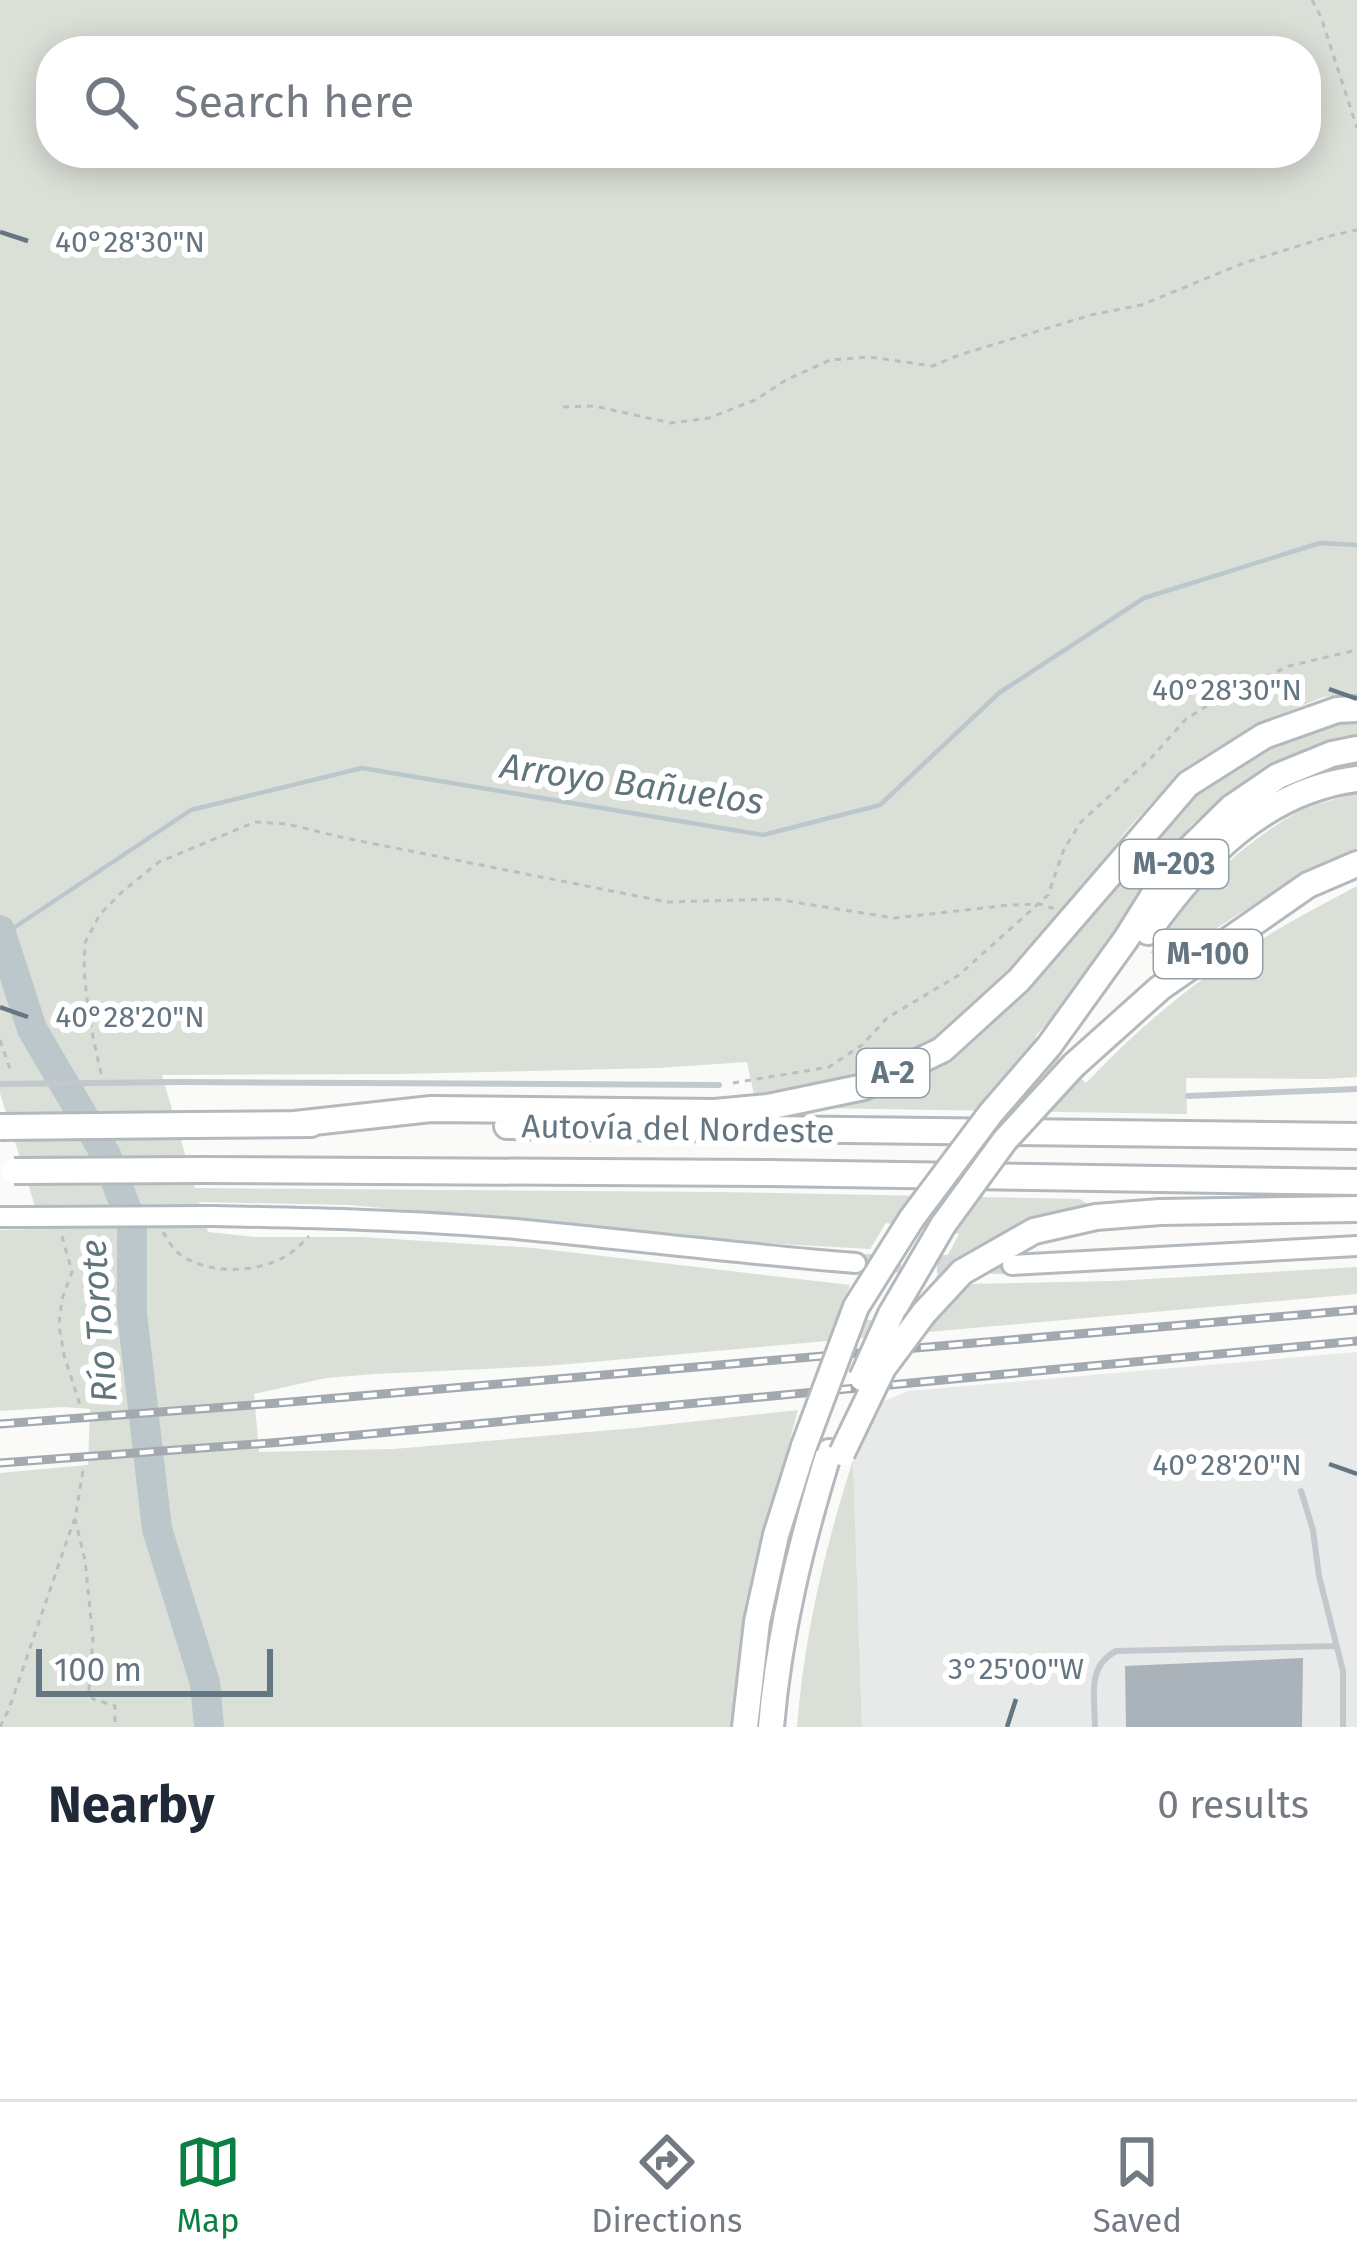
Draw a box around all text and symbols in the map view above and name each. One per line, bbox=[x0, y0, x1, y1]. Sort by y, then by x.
search box bbox=[36, 36, 1321, 168]
icon: search bbox=[78, 69, 144, 135]
text: Search here bbox=[174, 75, 414, 129]
text: 40°28'30"N bbox=[55, 224, 205, 260]
text: 40°28'30"N bbox=[1152, 672, 1302, 708]
water label: Arroyo Bañuelos bbox=[496, 743, 766, 824]
road number: M-203 bbox=[1120, 840, 1228, 888]
road number: M-100 bbox=[1154, 930, 1262, 978]
text: 40°28'20"N bbox=[55, 999, 205, 1035]
road number: A-2 bbox=[857, 1049, 929, 1097]
street label: Autovía del Nordeste bbox=[521, 1106, 835, 1152]
water label: Río Torote bbox=[71, 1238, 127, 1404]
text: 40°28'20"N bbox=[1152, 1447, 1302, 1483]
scale bar bbox=[36, 1643, 273, 1696]
text: 100 m bbox=[54, 1650, 142, 1690]
text: 3°25'00"W bbox=[948, 1651, 1084, 1687]
text: Nearby bbox=[48, 1774, 214, 1836]
text: 0 results bbox=[1157, 1782, 1309, 1828]
tab: Map bbox=[175, 2129, 241, 2241]
tab: Directions bbox=[591, 2129, 743, 2241]
tab: Saved bbox=[1093, 2129, 1182, 2241]

